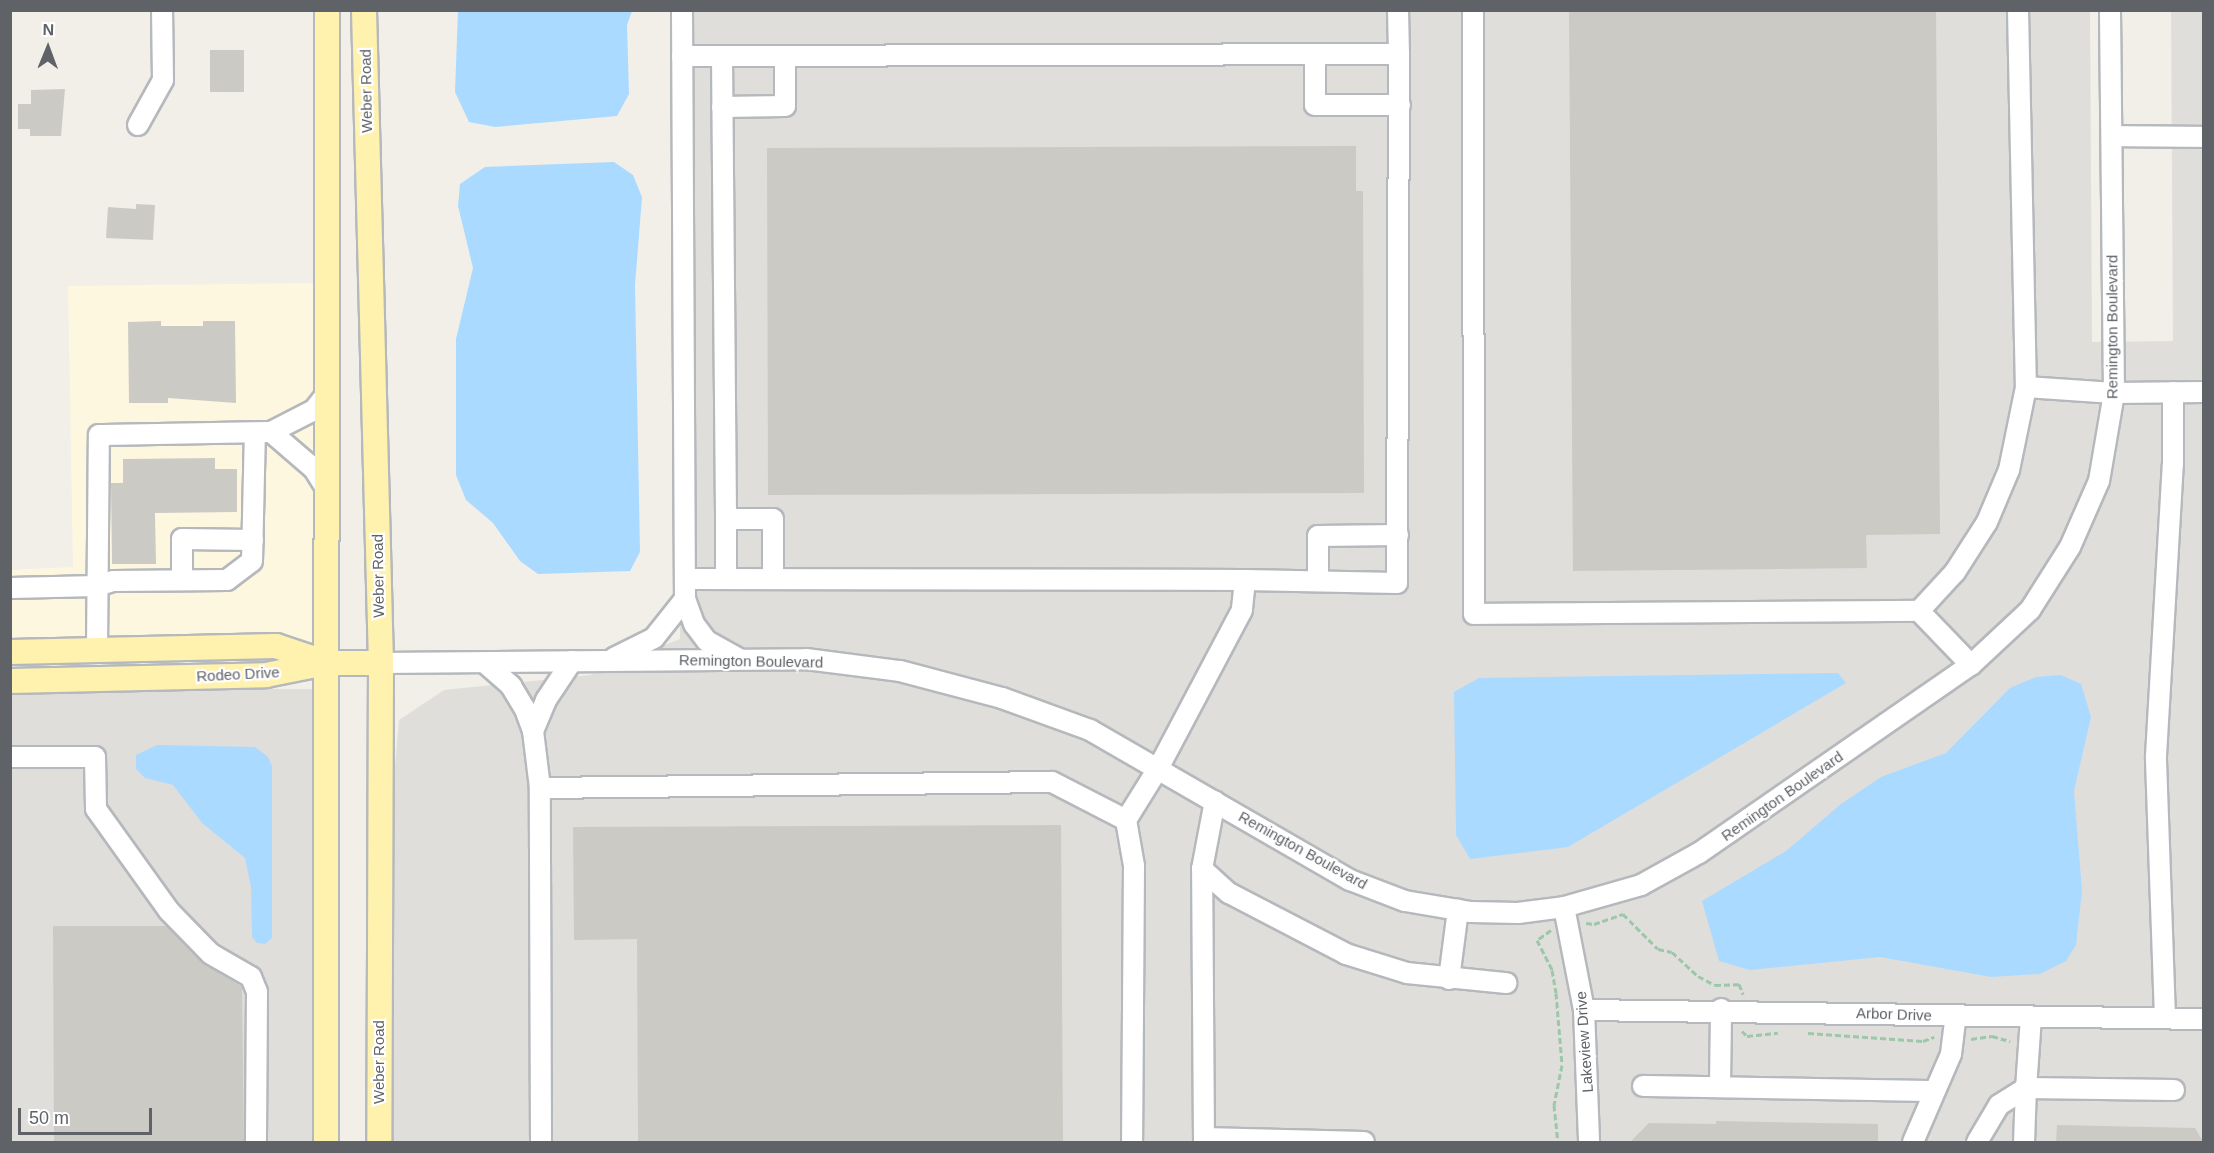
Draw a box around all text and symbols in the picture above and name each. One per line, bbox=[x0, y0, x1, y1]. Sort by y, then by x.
north arrow bbox=[18, 18, 78, 78]
text: N bbox=[42, 21, 54, 38]
street label: Weber Road bbox=[356, 49, 376, 133]
street label: Remington Boulevard bbox=[2103, 255, 2121, 399]
street label: Weber Road bbox=[368, 534, 388, 618]
street label: Remington Boulevard bbox=[679, 651, 823, 671]
street label: Rodeo Drive bbox=[196, 663, 280, 685]
street label: Remington Boulevard bbox=[1718, 747, 1846, 845]
street label: Remington Boulevard bbox=[1236, 807, 1370, 893]
street label: Lakeview Drive bbox=[1571, 991, 1597, 1093]
street label: Arbor Drive bbox=[1856, 1004, 1932, 1024]
street label: Weber Road bbox=[370, 1020, 388, 1104]
scale bar bbox=[21, 1096, 154, 1134]
text: 50 m bbox=[29, 1108, 69, 1128]

